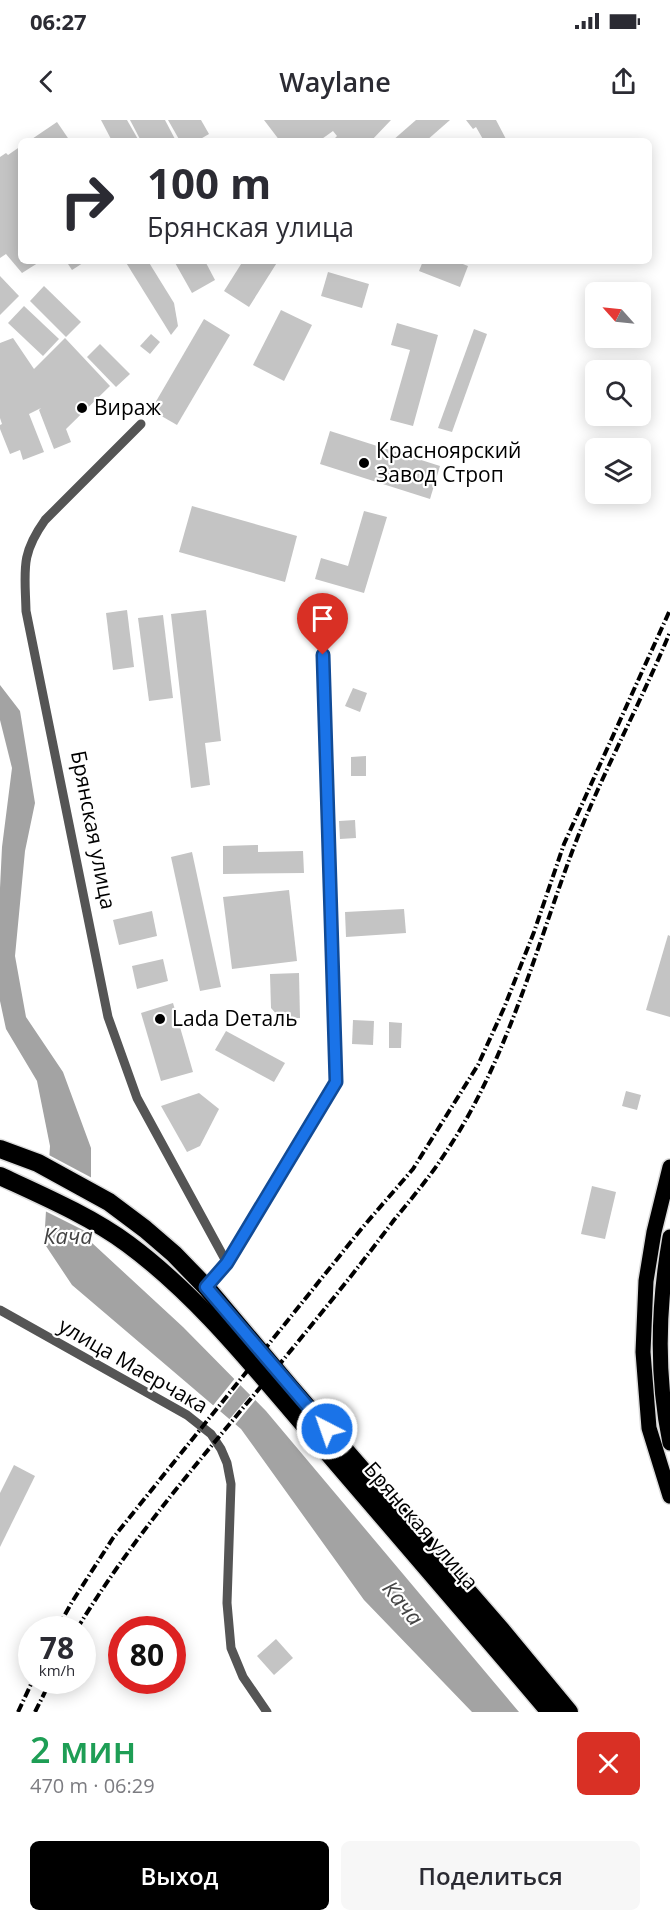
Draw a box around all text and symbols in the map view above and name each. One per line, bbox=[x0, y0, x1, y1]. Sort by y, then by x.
text: 06:27 bbox=[30, 6, 87, 36]
text: Waylane bbox=[279, 63, 391, 100]
icon: back bbox=[30, 65, 63, 98]
icon: share bbox=[607, 65, 640, 98]
text: 100 m bbox=[147, 154, 271, 211]
icon: right bbox=[48, 162, 126, 240]
text: Брянская улица bbox=[147, 208, 354, 245]
north arrow bbox=[585, 282, 651, 348]
map controls bbox=[585, 282, 651, 504]
button: search bbox=[585, 360, 651, 426]
place label: Вираж bbox=[94, 393, 161, 421]
marker: Вираж bbox=[75, 401, 89, 415]
place label: Красноярский Завод Строп bbox=[376, 436, 521, 488]
button: layers bbox=[585, 438, 651, 504]
marker: Красноярский Завод Строп bbox=[357, 456, 371, 470]
pin bbox=[297, 593, 348, 655]
icon: arrive bbox=[306, 602, 339, 635]
street label: Брянская улица bbox=[65, 748, 123, 911]
place label: Lada Dеталь bbox=[172, 1004, 298, 1032]
marker: Lada Dеталь bbox=[153, 1012, 167, 1026]
water label: Кача bbox=[43, 1220, 93, 1250]
street label: улица Маерчака bbox=[54, 1311, 213, 1419]
position arrow bbox=[295, 1397, 359, 1461]
street label: Брянская улица bbox=[358, 1455, 485, 1595]
water label: Кача bbox=[377, 1574, 431, 1631]
speed limit sign: 80 bbox=[108, 1616, 186, 1694]
text: 78 bbox=[40, 1627, 74, 1668]
text: km/h bbox=[39, 1660, 75, 1680]
text: 2 мин bbox=[30, 1725, 136, 1774]
button: close bbox=[577, 1732, 640, 1795]
text: 470 m · 06:29 bbox=[30, 1772, 155, 1799]
button: Выход bbox=[30, 1841, 329, 1910]
button: Поделиться bbox=[341, 1841, 640, 1910]

